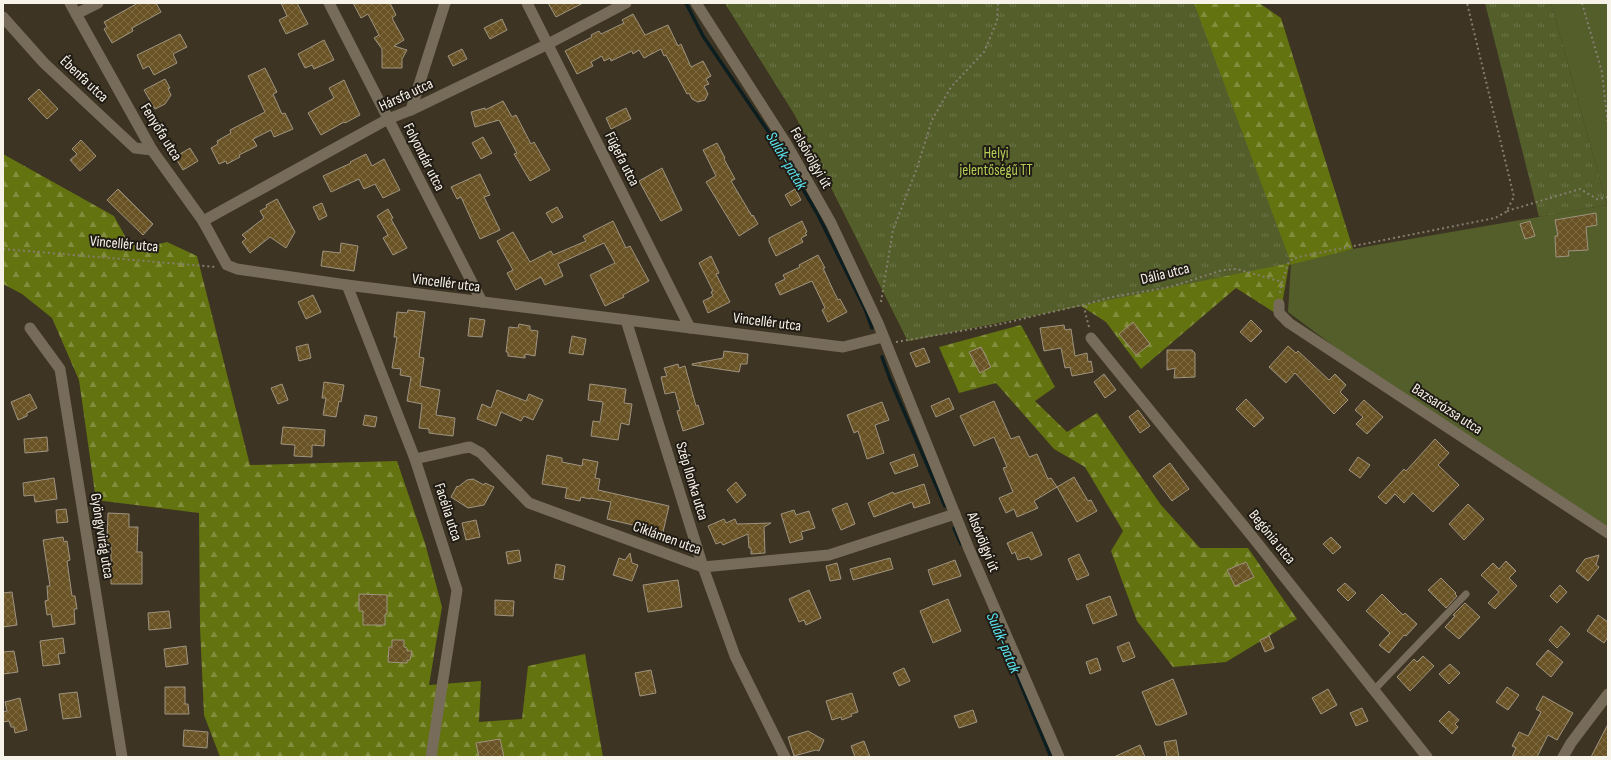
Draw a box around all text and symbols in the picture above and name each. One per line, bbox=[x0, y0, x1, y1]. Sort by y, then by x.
street label: Ébenfa utca bbox=[56, 52, 112, 106]
street label: Hársfa utca bbox=[376, 74, 436, 116]
street label: Fenyőfa utca bbox=[136, 100, 186, 165]
street label: Folyondár utca bbox=[399, 120, 449, 194]
street label: Felsővölgyi út bbox=[786, 124, 836, 193]
street label: Fügefa utca bbox=[600, 129, 644, 190]
water label: Sulák-patak bbox=[761, 129, 811, 194]
park label: Helyi jelentőségű TT bbox=[958, 144, 1033, 180]
street label: Vincellér utca bbox=[89, 232, 159, 256]
street label: Dália utca bbox=[1139, 259, 1191, 289]
street label: Vincellér utca bbox=[411, 269, 481, 297]
street label: Vincellér utca bbox=[732, 308, 802, 336]
street label: Bazsarózsa utca bbox=[1408, 379, 1486, 439]
street label: Szép Ilonka utca bbox=[671, 440, 713, 523]
street label: Facélia utca bbox=[430, 481, 466, 543]
street label: Gyöngyvirág utca bbox=[86, 492, 118, 580]
street label: Begónia utca bbox=[1244, 506, 1300, 568]
street label: Alsóvölgyi út bbox=[962, 508, 1004, 575]
street label: Ciklámen utca bbox=[630, 517, 704, 559]
water label: Sulák-patak bbox=[982, 610, 1025, 677]

